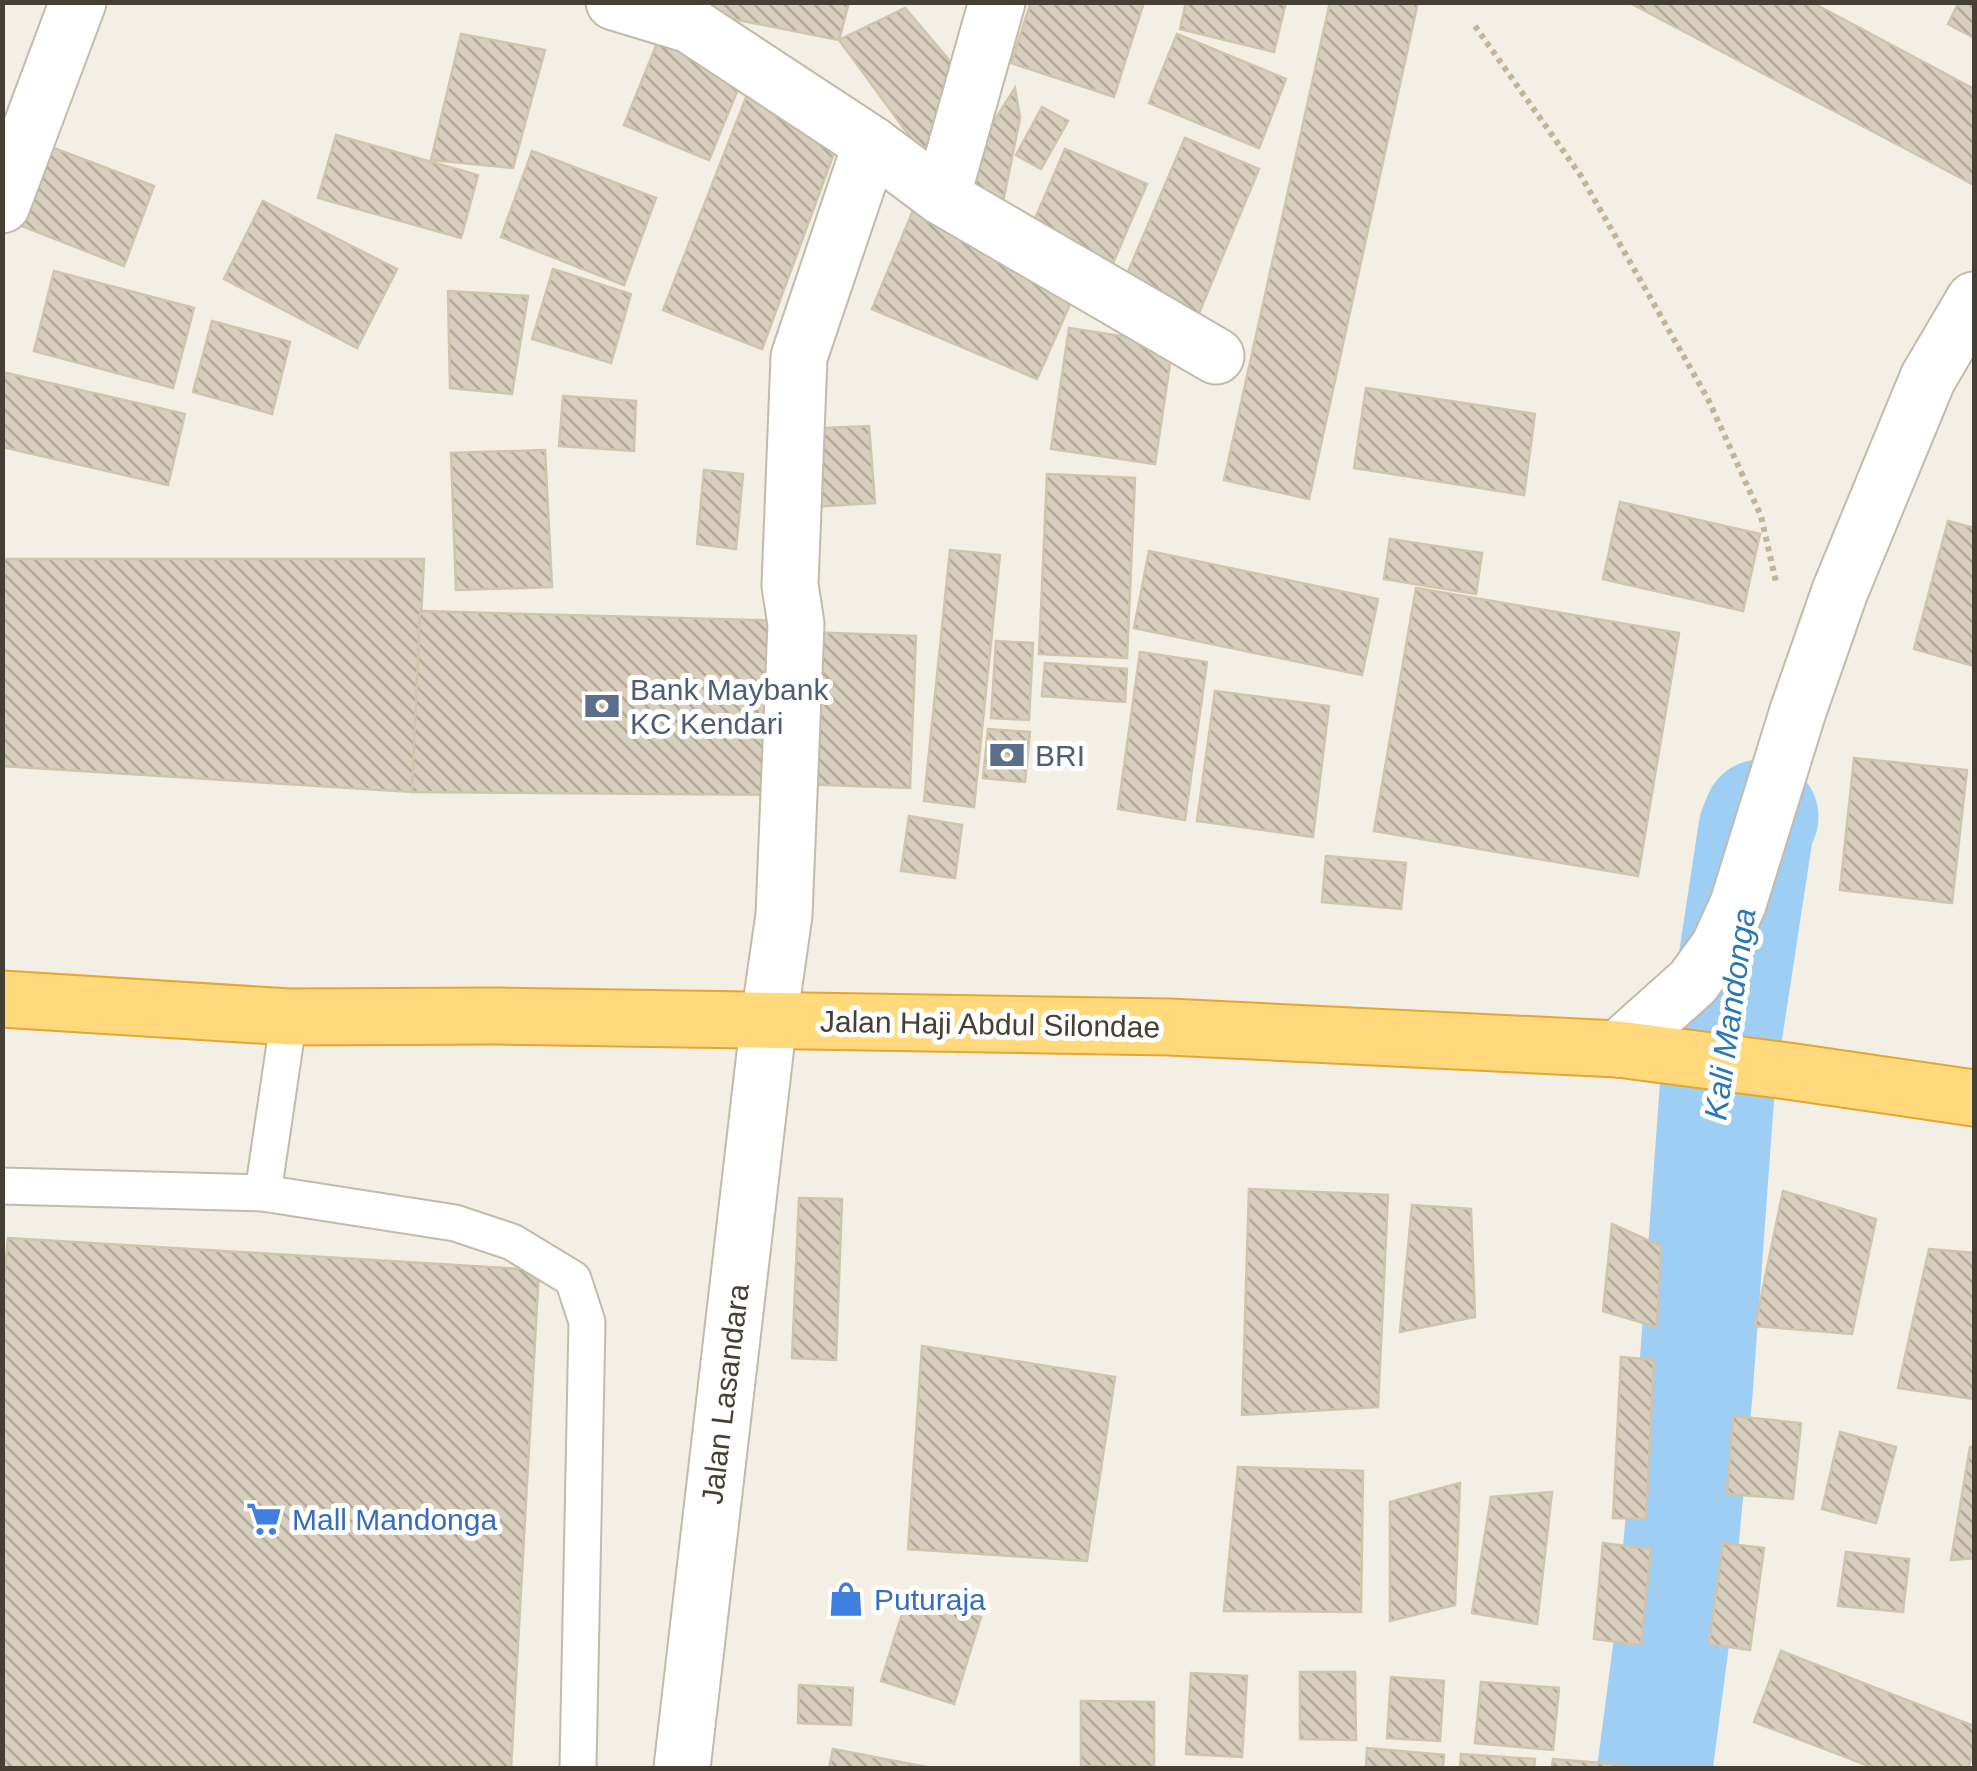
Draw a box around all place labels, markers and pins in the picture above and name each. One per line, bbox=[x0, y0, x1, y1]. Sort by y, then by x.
place label: Bank Maybank KC Kendari bbox=[630, 673, 829, 740]
bank icon: Bank Maybank KC Kendari bbox=[583, 687, 621, 725]
bank icon: BRI bbox=[988, 736, 1026, 774]
place label: BRI bbox=[1035, 739, 1085, 772]
supermarket icon: Mall Mandonga bbox=[245, 1500, 283, 1538]
place label: Mall Mandonga bbox=[292, 1503, 497, 1536]
shop icon: Puturaja bbox=[827, 1580, 865, 1618]
place label: Puturaja bbox=[874, 1583, 986, 1616]

